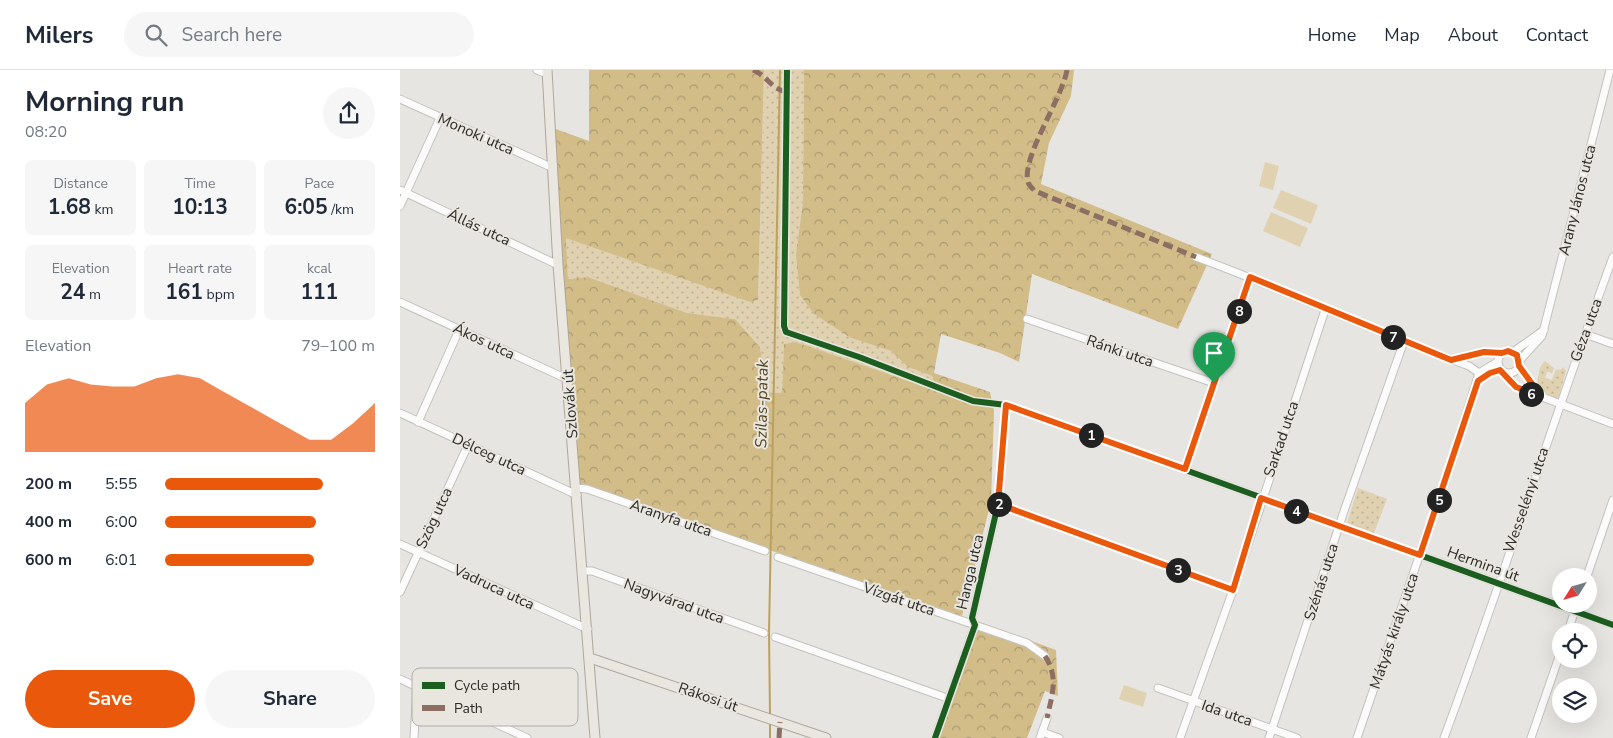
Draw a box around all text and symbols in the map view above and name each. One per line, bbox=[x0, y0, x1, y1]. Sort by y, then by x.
search box bbox=[124, 12, 474, 57]
text: Milers bbox=[25, 19, 94, 51]
icon: search bbox=[142, 21, 170, 49]
text: Search here bbox=[182, 22, 282, 48]
text: Home bbox=[1308, 23, 1356, 47]
text: Map bbox=[1384, 23, 1420, 47]
text: About bbox=[1448, 23, 1498, 47]
text: Contact bbox=[1526, 23, 1588, 47]
text: Morning run bbox=[25, 83, 184, 121]
button: share bbox=[323, 87, 375, 139]
street label: Monoki utca bbox=[435, 108, 517, 160]
text: 08:20 bbox=[25, 121, 67, 143]
street label: Arany János utca bbox=[1554, 143, 1600, 257]
text: Distance bbox=[53, 174, 108, 193]
text: Time bbox=[184, 174, 216, 193]
text: Pace bbox=[304, 174, 334, 193]
text: 1.68 bbox=[48, 193, 91, 221]
text: 10:13 bbox=[172, 193, 228, 221]
text: 6:05 bbox=[285, 193, 328, 221]
text: km bbox=[91, 200, 113, 219]
text: /km bbox=[328, 200, 354, 219]
street label: Állás utca bbox=[444, 204, 514, 250]
text: Elevation bbox=[52, 259, 110, 278]
text: Heart rate bbox=[168, 259, 232, 278]
text: kcal bbox=[307, 259, 332, 278]
text: 24 bbox=[60, 278, 85, 306]
text: 161 bbox=[165, 278, 203, 306]
text: 111 bbox=[300, 278, 338, 306]
text: m bbox=[85, 285, 101, 304]
text: bpm bbox=[203, 285, 235, 304]
street label: Géza utca bbox=[1565, 296, 1607, 364]
pin: 8 bbox=[1226, 298, 1252, 324]
text: 8 bbox=[1235, 302, 1244, 321]
street label: Ákos utca bbox=[450, 318, 518, 364]
pin: 7 bbox=[1380, 324, 1406, 350]
text: 7 bbox=[1389, 328, 1398, 347]
street label: Ránki utca bbox=[1084, 330, 1156, 372]
pin bbox=[1193, 332, 1235, 383]
text: Elevation bbox=[25, 335, 91, 357]
text: 79–100 m bbox=[301, 335, 375, 357]
icon: arrive bbox=[1200, 339, 1228, 367]
water label: Szilas-patak bbox=[750, 359, 774, 448]
street label: Szlovák út bbox=[558, 368, 582, 439]
pin: 6 bbox=[1518, 382, 1544, 406]
text: 6 bbox=[1527, 385, 1536, 404]
street label: Sarkad utca bbox=[1259, 398, 1303, 480]
pin: 1 bbox=[1078, 422, 1104, 448]
text: 1 bbox=[1087, 426, 1096, 445]
street label: Délceg utca bbox=[449, 428, 529, 480]
street label: Wesselényi utca bbox=[1499, 445, 1553, 555]
text: 200 m bbox=[25, 473, 72, 495]
text: 5:55 bbox=[105, 473, 137, 495]
street label: Szög utca bbox=[411, 484, 457, 552]
pin: 5 bbox=[1426, 488, 1452, 512]
text: 5 bbox=[1435, 491, 1444, 510]
pin: 2 bbox=[986, 492, 1012, 516]
street label: Aranyfa utca bbox=[627, 495, 715, 541]
text: 2 bbox=[995, 495, 1004, 514]
pin: 4 bbox=[1284, 498, 1308, 524]
text: 4 bbox=[1292, 502, 1301, 521]
text: 400 m bbox=[25, 511, 72, 533]
text: 6:00 bbox=[105, 511, 137, 533]
street label: Hanga utca bbox=[952, 532, 988, 612]
street label: Szénás utca bbox=[1299, 541, 1343, 623]
street label: Hermina út bbox=[1444, 542, 1522, 586]
text: 600 m bbox=[25, 549, 72, 571]
text: 6:01 bbox=[105, 549, 137, 571]
pin: 3 bbox=[1166, 558, 1190, 582]
street label: Vadruca utca bbox=[449, 559, 538, 614]
text: 3 bbox=[1174, 561, 1183, 580]
north arrow bbox=[1552, 568, 1598, 612]
map controls bbox=[1552, 568, 1597, 723]
street label: Mátyás király utca bbox=[1365, 570, 1423, 692]
street label: Nagyvárad utca bbox=[621, 574, 727, 628]
street label: Vízgát utca bbox=[859, 577, 938, 621]
button: locate bbox=[1552, 623, 1597, 668]
legend bbox=[412, 668, 578, 726]
button: Save bbox=[25, 670, 195, 728]
button: Share bbox=[205, 670, 375, 728]
text: Cycle path bbox=[454, 676, 520, 695]
street label: Rákosi út bbox=[676, 677, 741, 717]
button: layers bbox=[1552, 678, 1597, 723]
street label: Ida utca bbox=[1199, 695, 1255, 731]
text: Path bbox=[454, 699, 483, 718]

